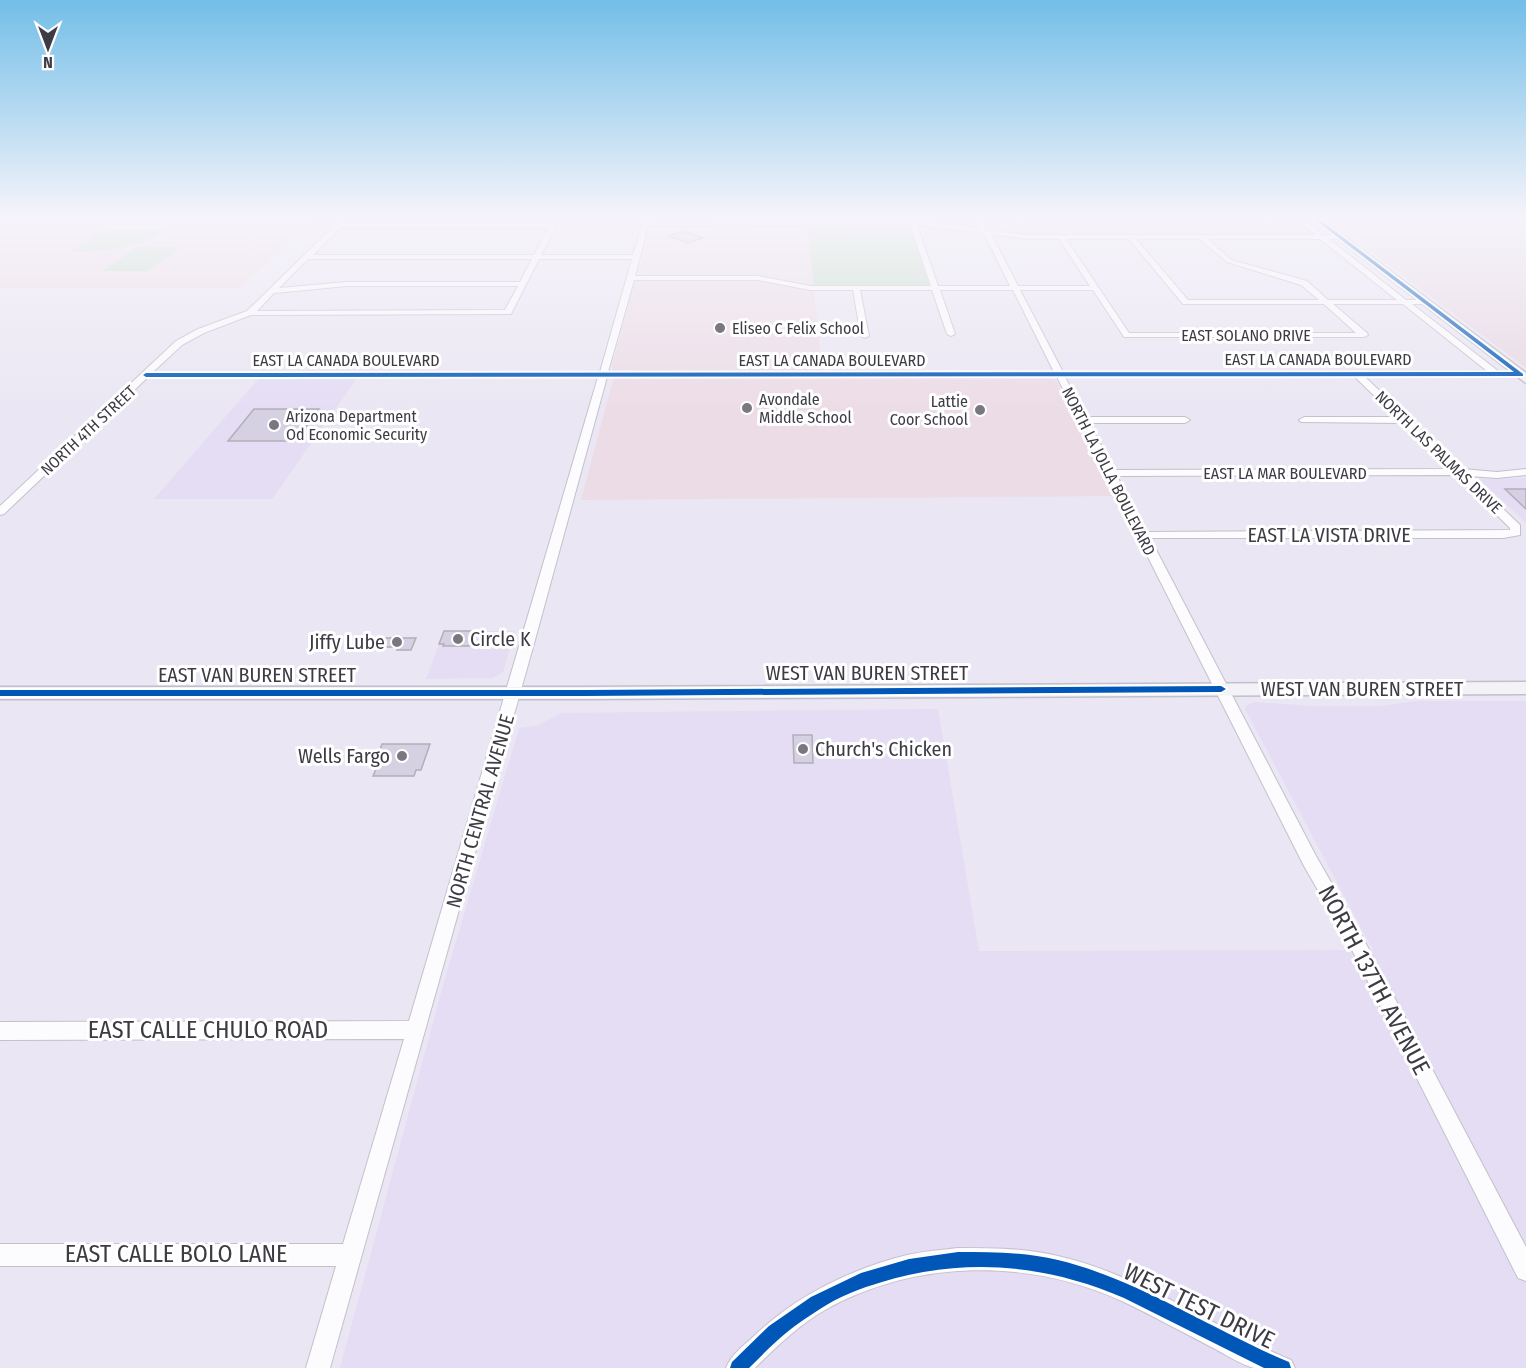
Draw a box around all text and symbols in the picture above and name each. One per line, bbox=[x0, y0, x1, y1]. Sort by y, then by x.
north arrow bbox=[18, 18, 78, 78]
text: N bbox=[43, 53, 53, 72]
place label: Eliseo C Felix School bbox=[732, 319, 864, 338]
marker: Eliseo C Felix School bbox=[713, 321, 727, 335]
street label: EAST SOLANO DRIVE bbox=[1181, 326, 1311, 345]
street label: EAST LA CANADA BOULEVARD bbox=[1224, 350, 1412, 369]
street label: EAST LA CANADA BOULEVARD bbox=[252, 351, 440, 370]
street label: EAST LA CANADA BOULEVARD bbox=[738, 351, 926, 370]
street label: NORTH 4TH STREET bbox=[37, 381, 140, 479]
street label: NORTH LA JOLLA BOULEVARD bbox=[1058, 384, 1159, 559]
street label: NORTH LAS PALMAS DRIVE bbox=[1372, 387, 1506, 518]
place label: Avondale Middle School bbox=[759, 390, 852, 427]
place label: Lattie Coor School bbox=[890, 392, 968, 429]
marker: Avondale Middle School bbox=[740, 401, 754, 415]
marker: Lattie Coor School bbox=[973, 403, 987, 417]
place label: Arizona Department Od Economic Security bbox=[286, 407, 428, 444]
marker: Arizona Department Od Economic Security bbox=[267, 418, 281, 432]
street label: EAST LA MAR BOULEVARD bbox=[1203, 464, 1367, 483]
street label: EAST LA VISTA DRIVE bbox=[1247, 523, 1411, 547]
place label: Circle K bbox=[470, 627, 531, 651]
place label: Jiffy Lube bbox=[309, 630, 385, 654]
marker: Circle K bbox=[451, 632, 465, 646]
marker: Jiffy Lube bbox=[390, 635, 404, 649]
street label: WEST VAN BUREN STREET bbox=[766, 661, 969, 685]
street label: EAST VAN BUREN STREET bbox=[158, 663, 357, 687]
street label: WEST VAN BUREN STREET bbox=[1261, 677, 1464, 701]
street label: NORTH CENTRAL AVENUE bbox=[441, 711, 519, 911]
place label: Church's Chicken bbox=[815, 737, 952, 761]
marker: Church's Chicken bbox=[796, 742, 810, 756]
place label: Wells Fargo bbox=[298, 744, 390, 768]
marker: Wells Fargo bbox=[395, 749, 409, 763]
street label: NORTH 137TH AVENUE bbox=[1312, 881, 1436, 1079]
street label: EAST CALLE CHULO ROAD bbox=[88, 1016, 328, 1044]
street label: EAST CALLE BOLO LANE bbox=[65, 1240, 287, 1268]
street label: WEST TEST DRIVE bbox=[1119, 1257, 1279, 1355]

